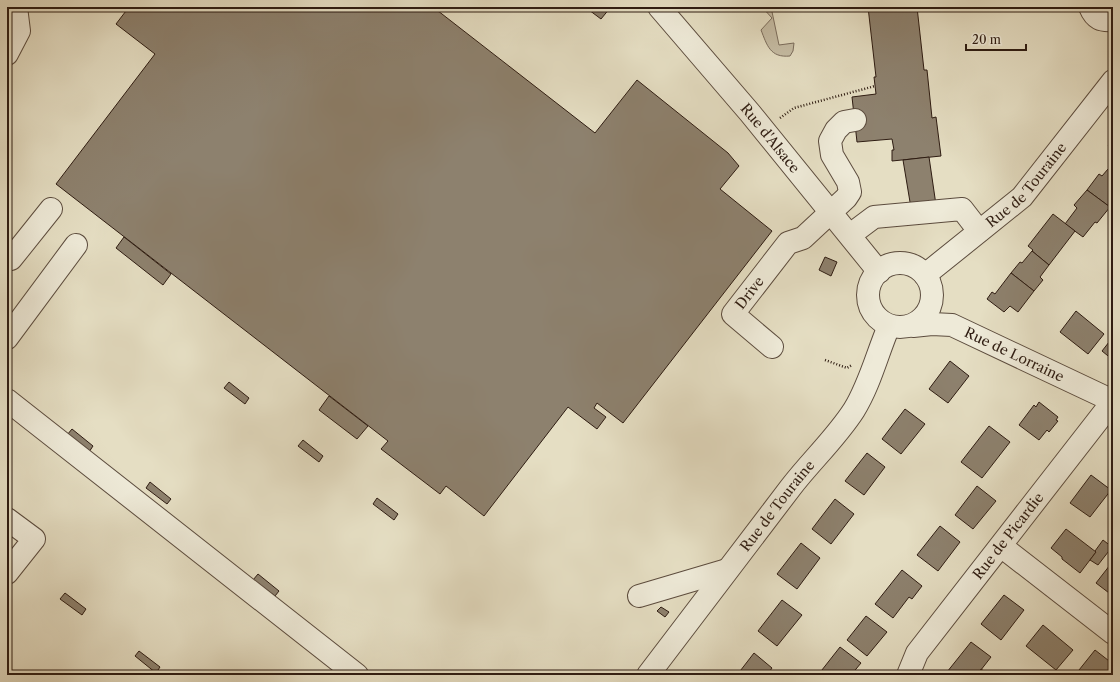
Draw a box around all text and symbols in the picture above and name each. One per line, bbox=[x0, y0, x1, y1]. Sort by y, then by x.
scale bar bbox=[966, 26, 1026, 52]
text: 20 m bbox=[972, 32, 1001, 47]
street label: Rue d'Alsace bbox=[737, 100, 804, 177]
street label: Rue de Touraine bbox=[982, 139, 1070, 231]
street label: Drive bbox=[731, 273, 768, 313]
street label: Rue de Lorraine bbox=[961, 323, 1067, 386]
street label: Rue de Touraine bbox=[736, 456, 818, 555]
street label: Rue de Picardie bbox=[969, 489, 1047, 583]

